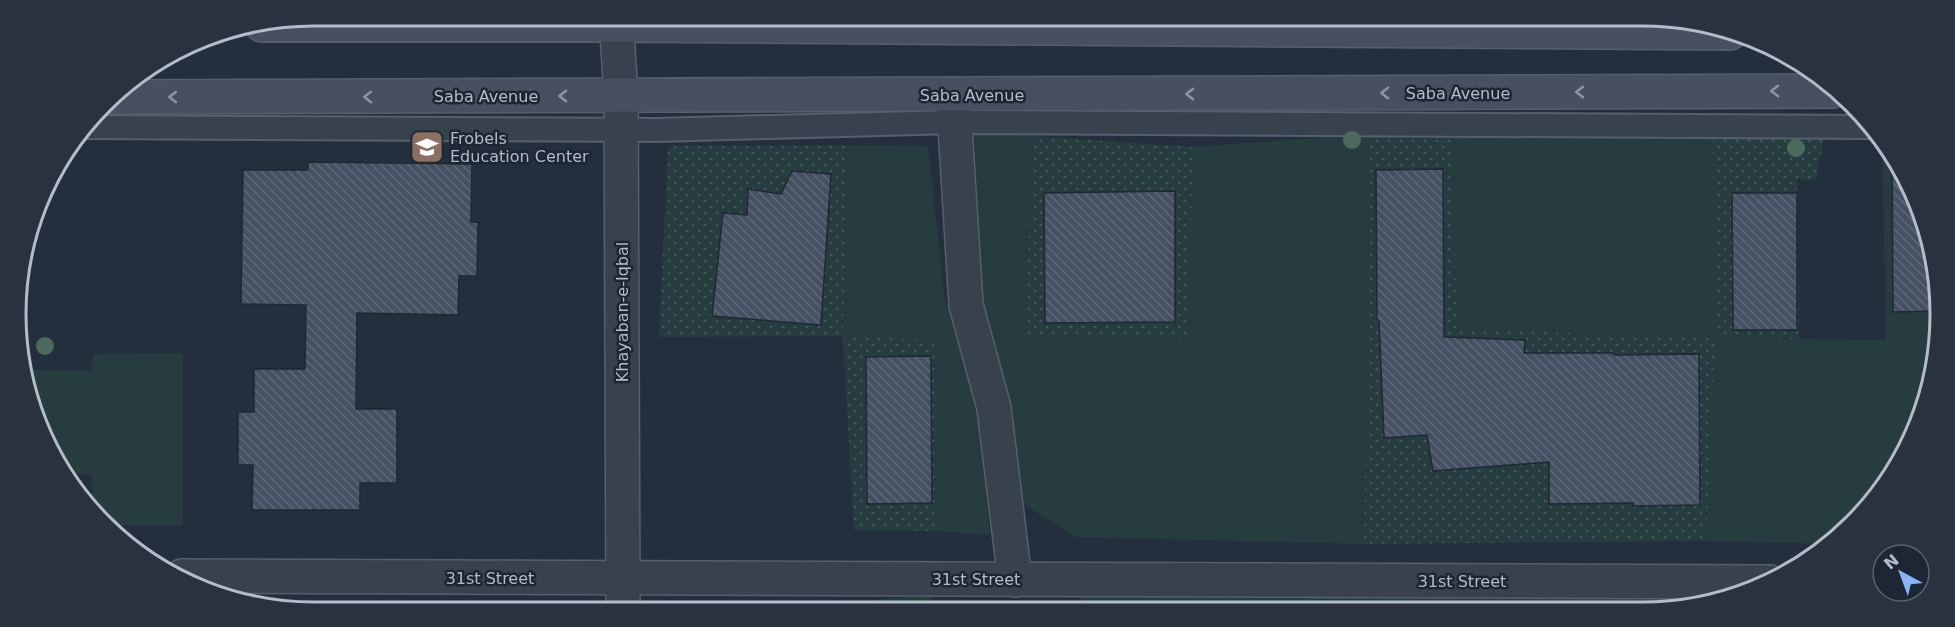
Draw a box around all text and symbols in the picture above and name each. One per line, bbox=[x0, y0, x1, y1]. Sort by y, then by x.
street label: Saba Avenue bbox=[1406, 84, 1510, 103]
one-way arrow bbox=[1770, 85, 1779, 97]
street label: Saba Avenue bbox=[920, 86, 1024, 105]
one-way arrow bbox=[1575, 86, 1584, 98]
street label: Saba Avenue bbox=[434, 87, 538, 106]
one-way arrow bbox=[1380, 87, 1389, 99]
one-way arrow bbox=[1185, 88, 1194, 100]
one-way arrow bbox=[558, 90, 567, 102]
one-way arrow bbox=[168, 91, 177, 103]
one-way arrow bbox=[363, 91, 372, 103]
school or university icon: Frobels Education Center bbox=[409, 129, 445, 165]
place label: Frobels Education Center bbox=[450, 129, 589, 166]
street label: Khayaban-e-Iqbal bbox=[613, 242, 632, 382]
north arrow bbox=[1871, 543, 1931, 603]
text: N bbox=[1880, 550, 1903, 574]
street label: 31st Street bbox=[446, 569, 534, 588]
street label: 31st Street bbox=[932, 570, 1020, 589]
street label: 31st Street bbox=[1418, 572, 1506, 591]

